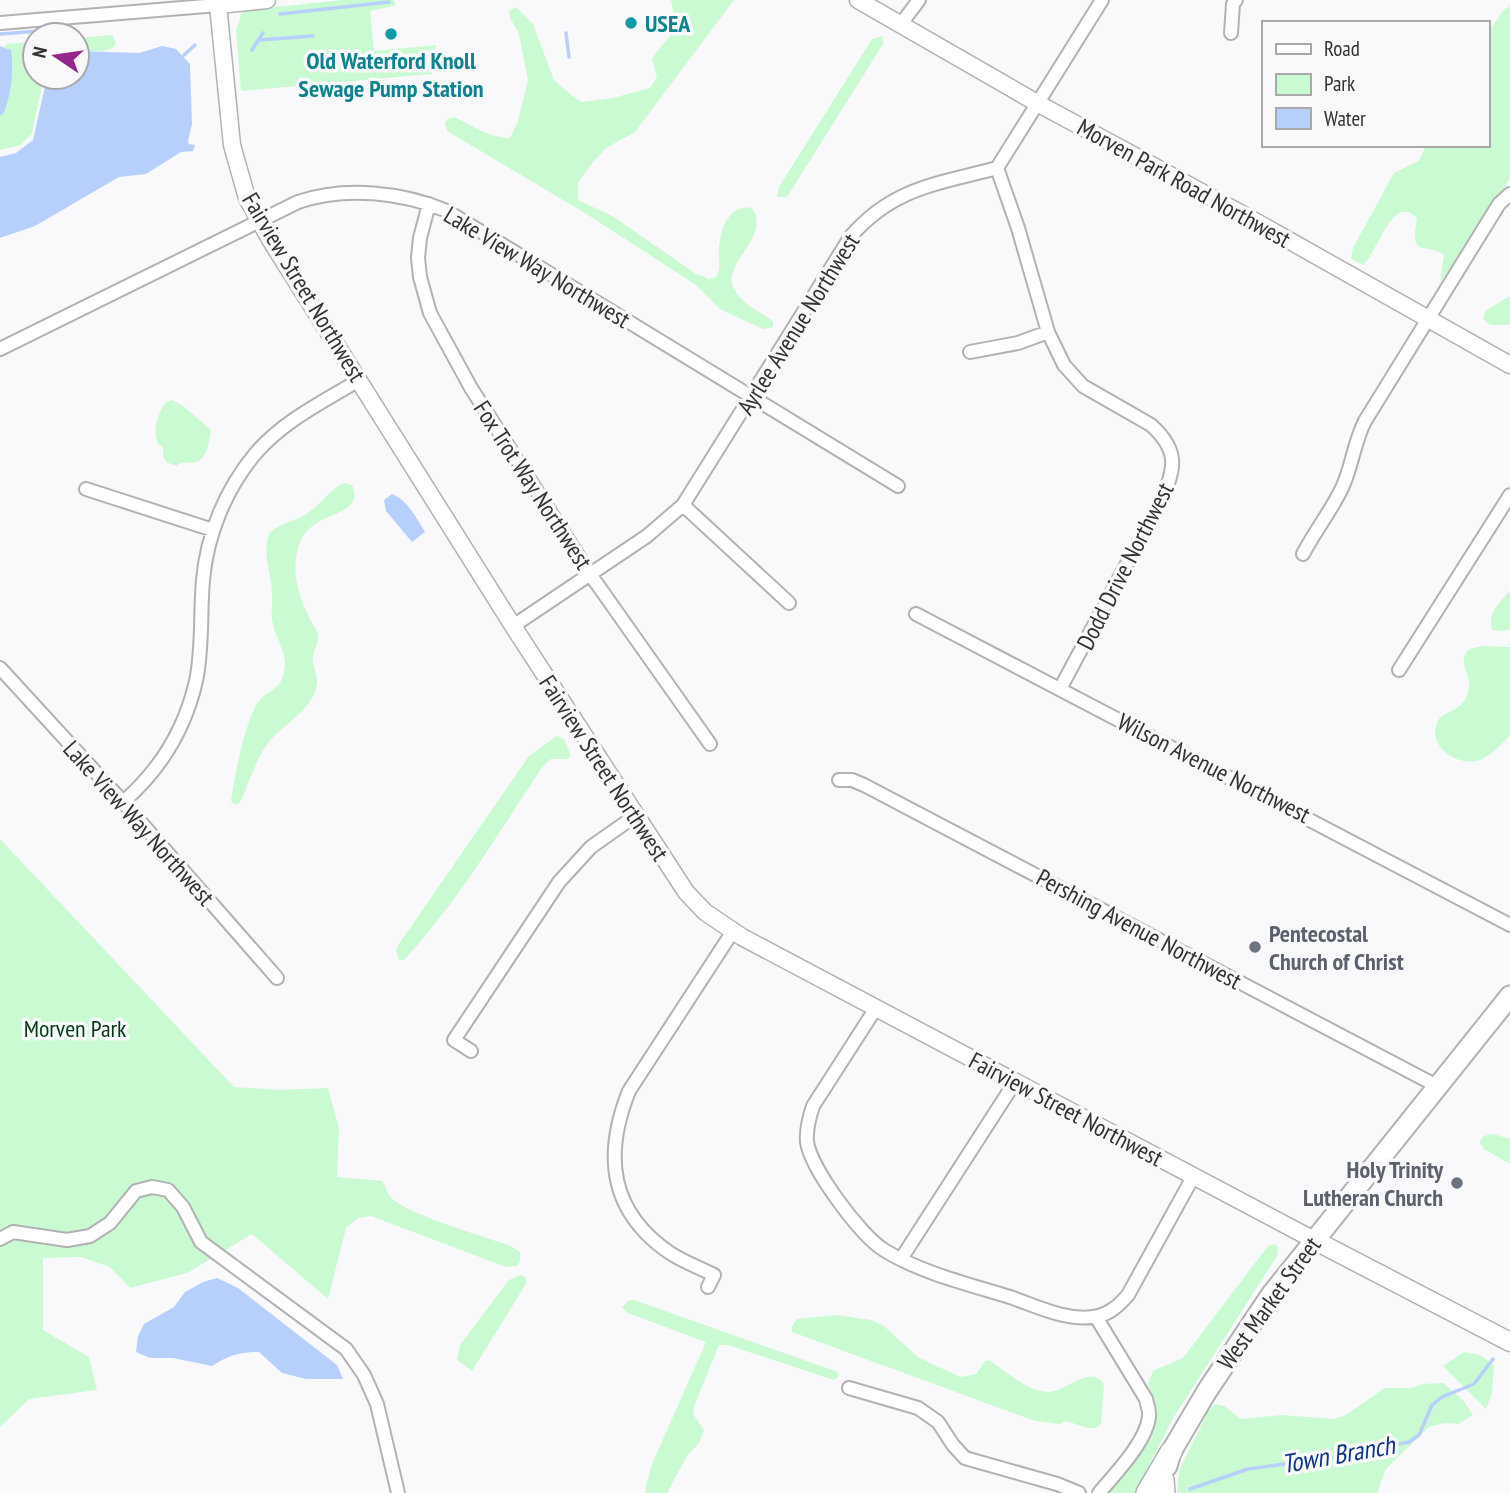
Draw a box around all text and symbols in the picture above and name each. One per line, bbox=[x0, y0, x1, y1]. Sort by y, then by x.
place label: USEA bbox=[645, 8, 691, 39]
marker: USEA bbox=[623, 15, 639, 31]
north arrow bbox=[21, 21, 91, 91]
legend bbox=[1262, 21, 1489, 147]
marker: Old Waterford Knoll Sewage Pump Station bbox=[383, 26, 399, 42]
text: Road bbox=[1324, 35, 1360, 62]
text: N bbox=[27, 44, 52, 60]
place label: Old Waterford Knoll Sewage Pump Station bbox=[298, 45, 484, 104]
text: Park bbox=[1324, 70, 1355, 97]
text: Water bbox=[1324, 105, 1366, 132]
street label: Morven Park Road Northwest bbox=[1072, 111, 1297, 255]
street label: Fairview Street Northwest bbox=[235, 187, 373, 388]
street label: Lake View Way Northwest bbox=[438, 199, 636, 335]
street label: Ayrlee Avenue Northwest bbox=[730, 227, 866, 420]
street label: Fox Trot Way Northwest bbox=[467, 395, 599, 576]
street label: Dodd Drive Northwest bbox=[1069, 477, 1181, 655]
street label: Fairview Street Northwest bbox=[532, 669, 676, 867]
street label: Wilson Avenue Northwest bbox=[1112, 706, 1316, 830]
street label: Lake View Way Northwest bbox=[57, 734, 222, 912]
street label: Pershing Avenue Northwest bbox=[1031, 862, 1247, 996]
place label: Pentecostal Church of Christ bbox=[1269, 918, 1404, 977]
marker: Pentecostal Church of Christ bbox=[1247, 939, 1263, 955]
park label: Morven Park bbox=[24, 1013, 127, 1044]
street label: Fairview Street Northwest bbox=[964, 1045, 1169, 1173]
place label: Holy Trinity Lutheran Church bbox=[1303, 1154, 1443, 1213]
marker: Holy Trinity Lutheran Church bbox=[1449, 1175, 1465, 1191]
street label: West Market Street bbox=[1210, 1230, 1328, 1376]
water label: Town Branch bbox=[1279, 1428, 1399, 1480]

